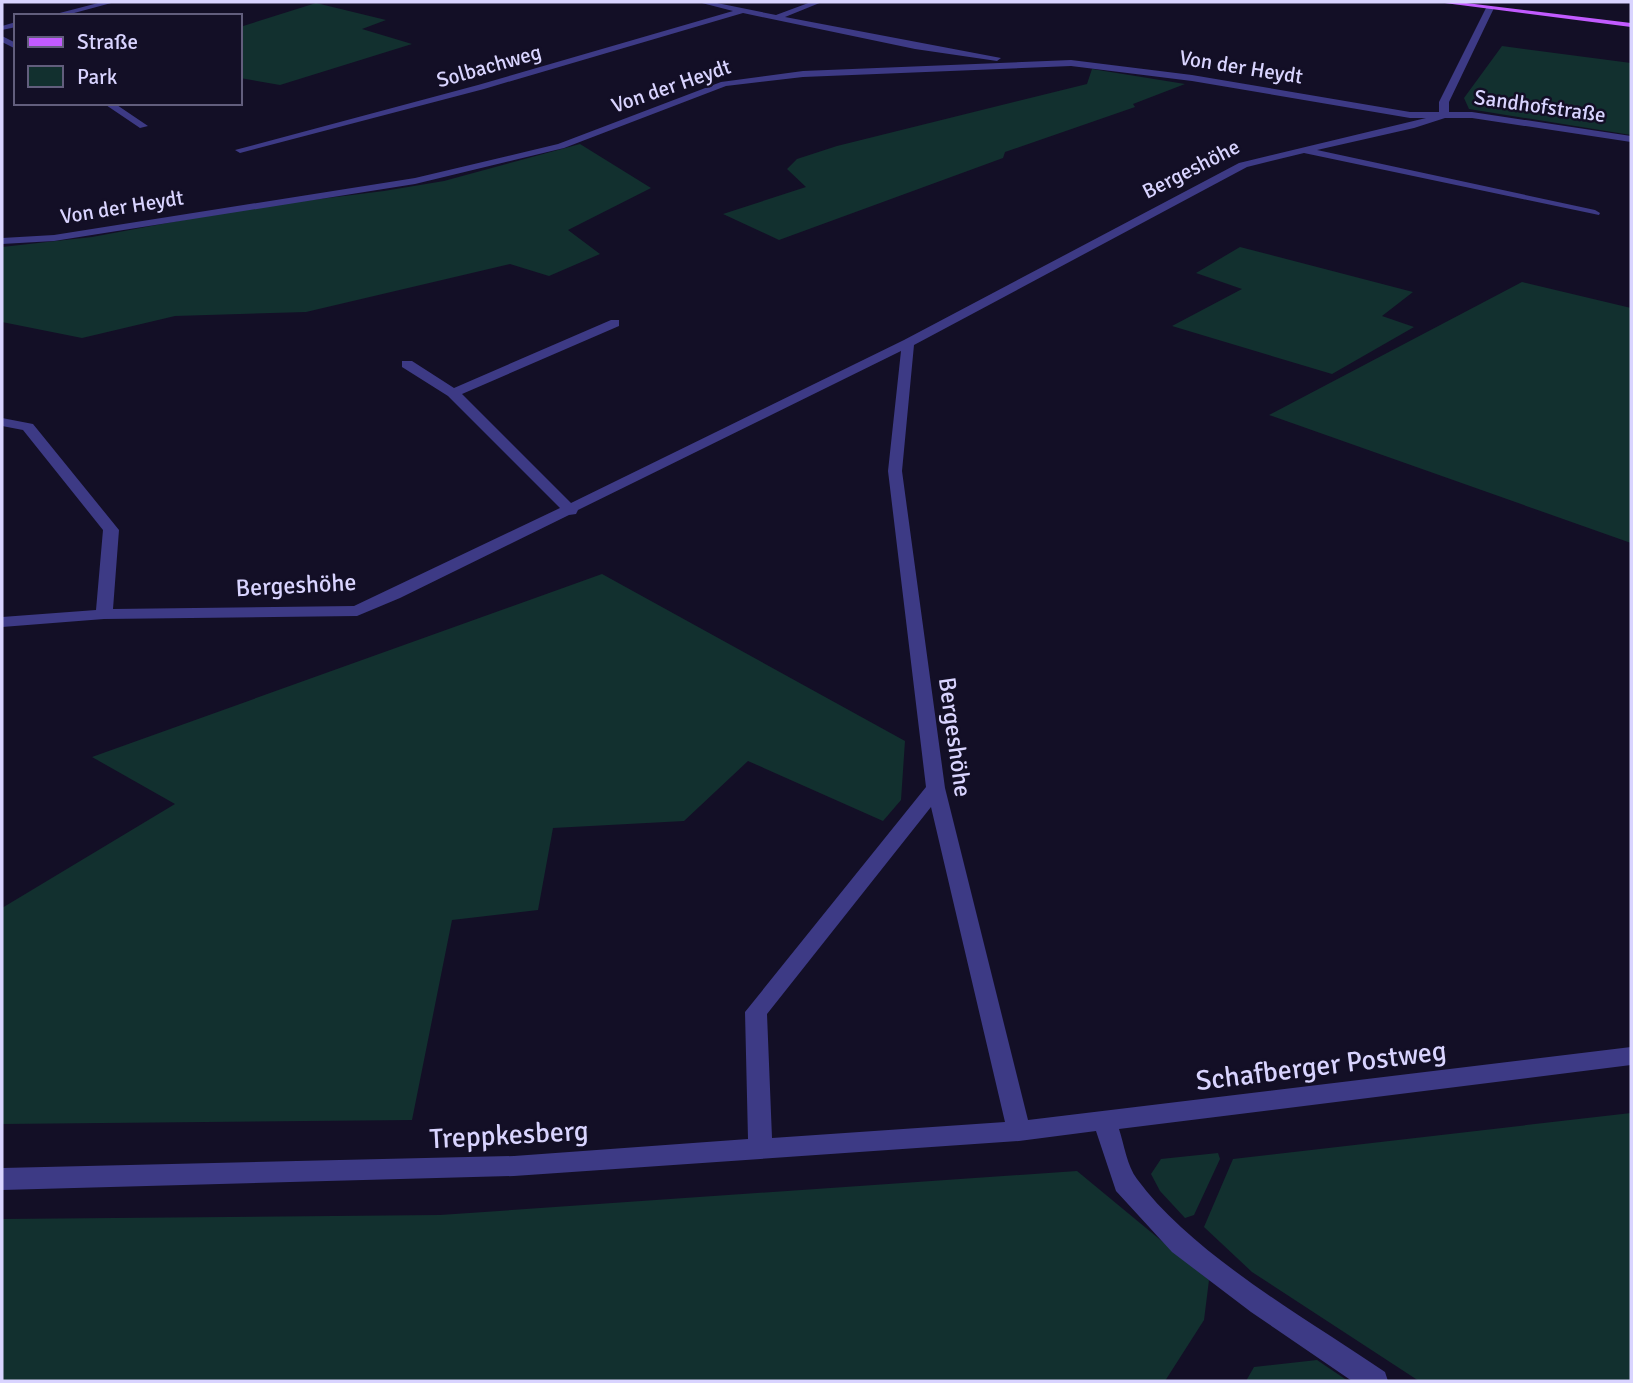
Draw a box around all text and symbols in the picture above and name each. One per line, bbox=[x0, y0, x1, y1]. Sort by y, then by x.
legend bbox=[14, 14, 242, 105]
text: Straße bbox=[77, 29, 138, 55]
street label: Solbachweg bbox=[434, 39, 544, 93]
street label: Von der Heydt bbox=[1177, 44, 1305, 90]
street label: Von der Heydt bbox=[608, 53, 734, 119]
text: Park bbox=[77, 64, 118, 90]
street label: Sandhofstraße bbox=[1473, 84, 1607, 128]
street label: Bergeshöhe bbox=[1138, 133, 1244, 205]
street label: Von der Heydt bbox=[58, 184, 186, 230]
street label: Bergeshöhe bbox=[235, 567, 357, 603]
street label: Bergeshöhe bbox=[932, 675, 978, 799]
street label: Schafberger Postweg bbox=[1194, 1034, 1448, 1098]
street label: Treppkesberg bbox=[429, 1114, 589, 1156]

